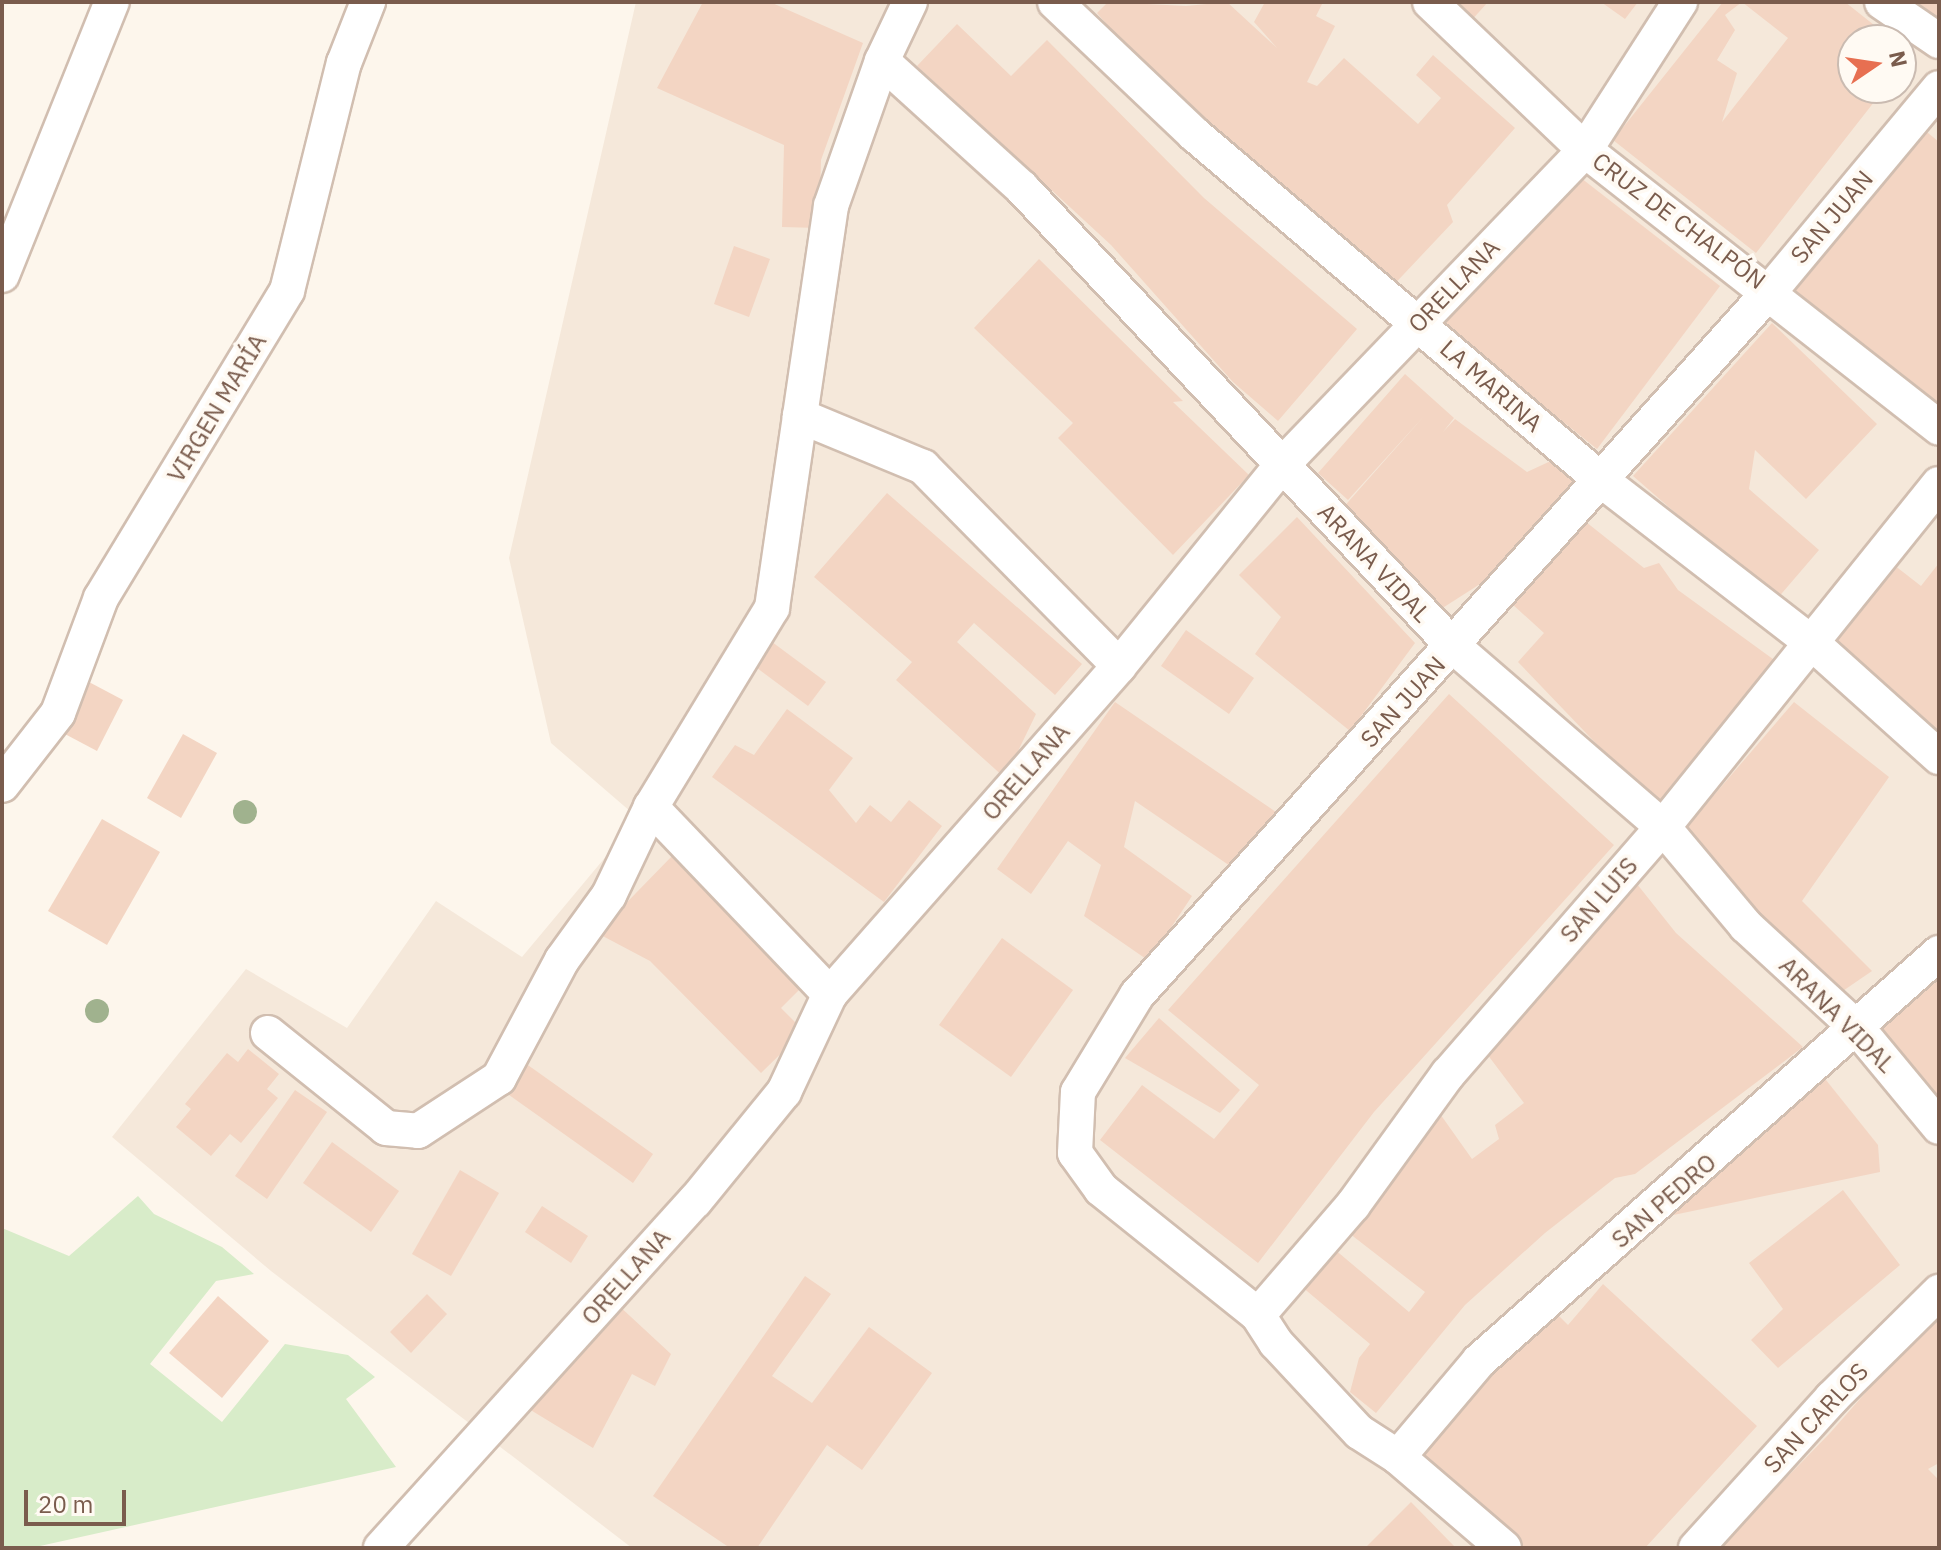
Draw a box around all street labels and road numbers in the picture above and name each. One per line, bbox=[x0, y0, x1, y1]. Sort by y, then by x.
street label: CRUZ DE CHALPÓN bbox=[1587, 146, 1771, 296]
street label: SAN JUAN bbox=[1785, 165, 1879, 269]
street label: ORELLANA bbox=[1402, 233, 1506, 339]
street label: VIRGEN MARÍA bbox=[161, 329, 273, 487]
street label: LA MARINA bbox=[1434, 334, 1548, 438]
street label: ARANA VIDAL bbox=[1312, 498, 1436, 628]
street label: SAN JUAN bbox=[1355, 651, 1451, 753]
street label: ORELLANA bbox=[976, 718, 1076, 826]
street label: SAN LUIS bbox=[1554, 852, 1644, 948]
street label: ARANA VIDAL bbox=[1773, 951, 1901, 1079]
street label: SAN PEDRO bbox=[1606, 1148, 1722, 1254]
street label: ORELLANA bbox=[576, 1223, 676, 1331]
street label: SAN CARLOS bbox=[1758, 1357, 1874, 1479]

